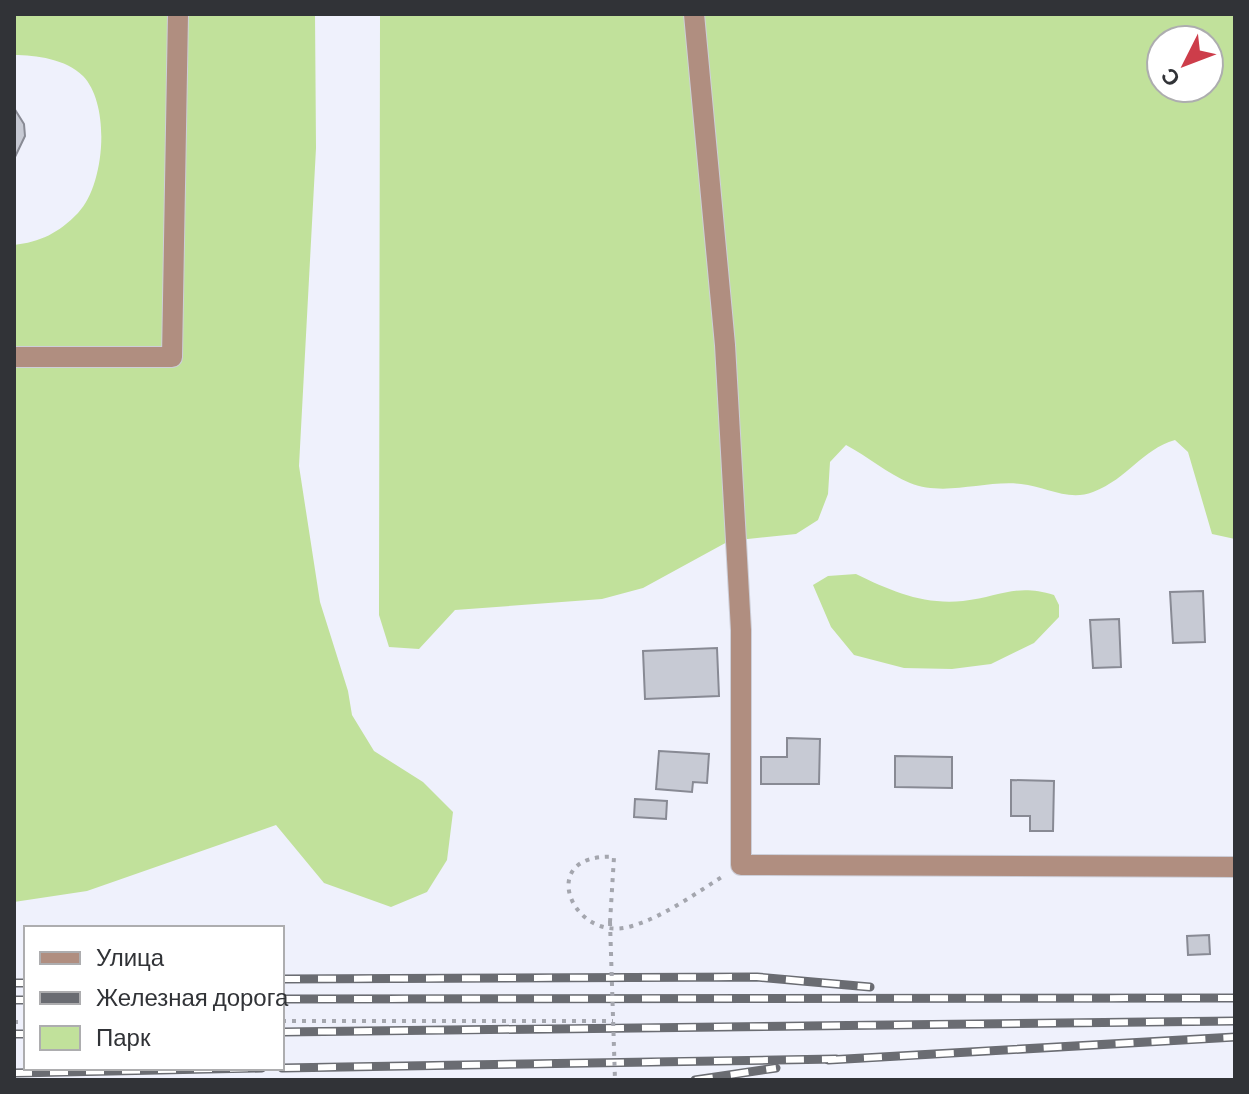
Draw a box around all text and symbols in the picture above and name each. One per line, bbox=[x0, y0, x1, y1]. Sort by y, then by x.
north arrow bbox=[1145, 24, 1225, 104]
text: С bbox=[1154, 63, 1184, 93]
legend bbox=[24, 926, 284, 1070]
text: Улица bbox=[96, 942, 165, 971]
text: Железная дорога bbox=[96, 982, 289, 1011]
text: Парк bbox=[96, 1022, 151, 1051]

